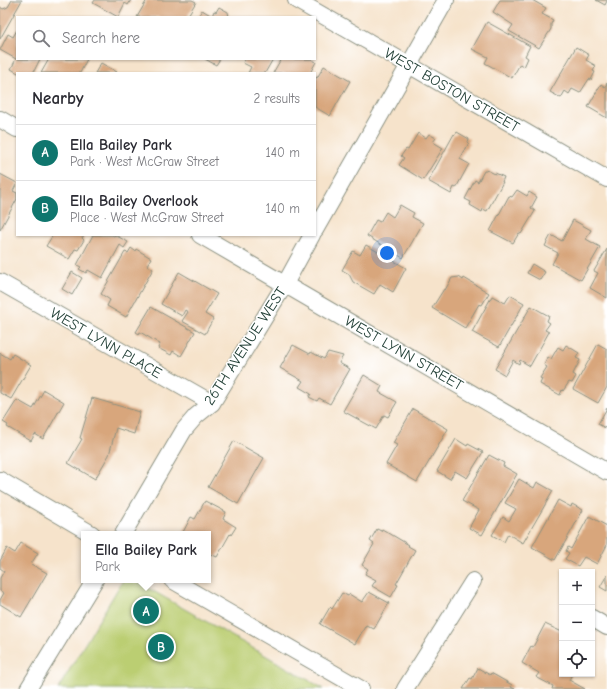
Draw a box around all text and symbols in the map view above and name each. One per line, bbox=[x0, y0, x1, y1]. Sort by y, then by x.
search box bbox=[16, 16, 316, 60]
icon: search bbox=[30, 27, 52, 49]
text: Search here bbox=[62, 29, 140, 47]
street label: WEST BOSTON STREET bbox=[381, 44, 523, 136]
text: Nearby bbox=[32, 89, 83, 108]
text: 2 results bbox=[253, 91, 300, 106]
text: Ella Bailey Park bbox=[70, 136, 172, 154]
text: A bbox=[41, 145, 49, 160]
text: 140 m bbox=[266, 145, 300, 160]
text: Park · West McGraw Street bbox=[70, 154, 219, 169]
text: Ella Bailey Overlook bbox=[70, 192, 198, 210]
text: B bbox=[41, 201, 49, 216]
text: 140 m bbox=[266, 201, 300, 216]
text: Place · West McGraw Street bbox=[70, 210, 224, 225]
your location bbox=[377, 243, 397, 263]
street label: 26TH AVENUE WEST bbox=[200, 283, 290, 408]
street label: WEST LYNN PLACE bbox=[47, 304, 165, 382]
street label: WEST LYNN STREET bbox=[341, 312, 467, 394]
popup bbox=[81, 531, 211, 583]
text: Ella Bailey Park bbox=[95, 541, 197, 559]
text: Park bbox=[95, 559, 120, 574]
map controls bbox=[559, 569, 595, 677]
button: + bbox=[559, 569, 595, 605]
pin: A bbox=[133, 596, 159, 626]
button: − bbox=[559, 605, 595, 641]
pin: B bbox=[148, 632, 174, 662]
button: locate bbox=[559, 641, 595, 677]

